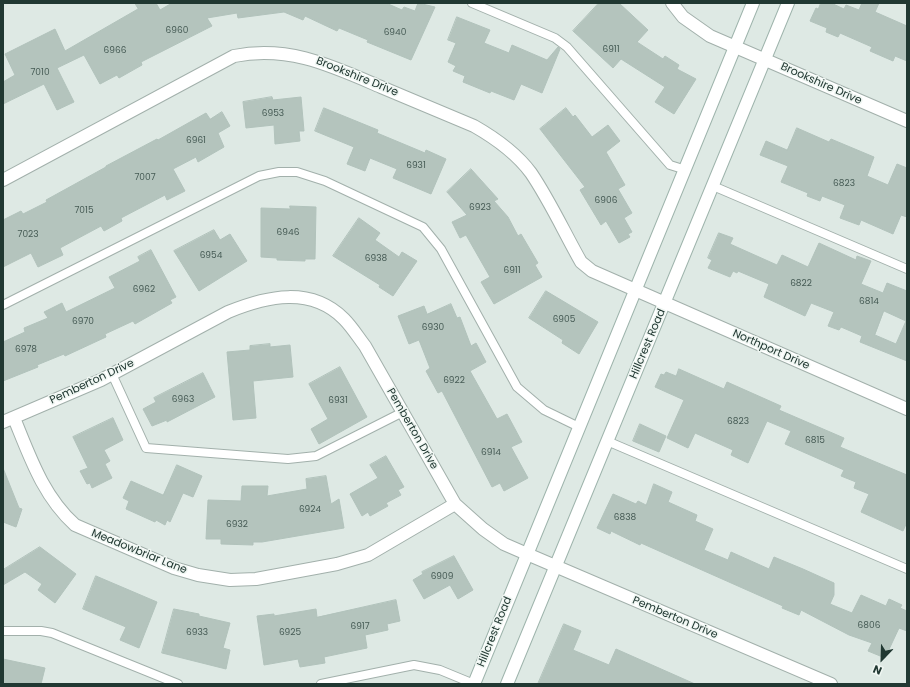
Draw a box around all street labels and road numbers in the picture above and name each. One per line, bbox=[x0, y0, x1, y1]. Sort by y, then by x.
street label: Brookshire Drive bbox=[314, 54, 400, 100]
street label: Brookshire Drive bbox=[778, 60, 864, 108]
street label: Hillcrest Road bbox=[627, 307, 669, 381]
street label: Northport Drive bbox=[730, 327, 812, 373]
street label: Pemberton Drive bbox=[48, 357, 136, 407]
street label: Pemberton Drive bbox=[383, 386, 441, 472]
street label: Meadowbriar Lane bbox=[89, 527, 189, 577]
street label: Pemberton Drive bbox=[630, 594, 720, 642]
street label: Hillcrest Road bbox=[475, 595, 515, 669]

